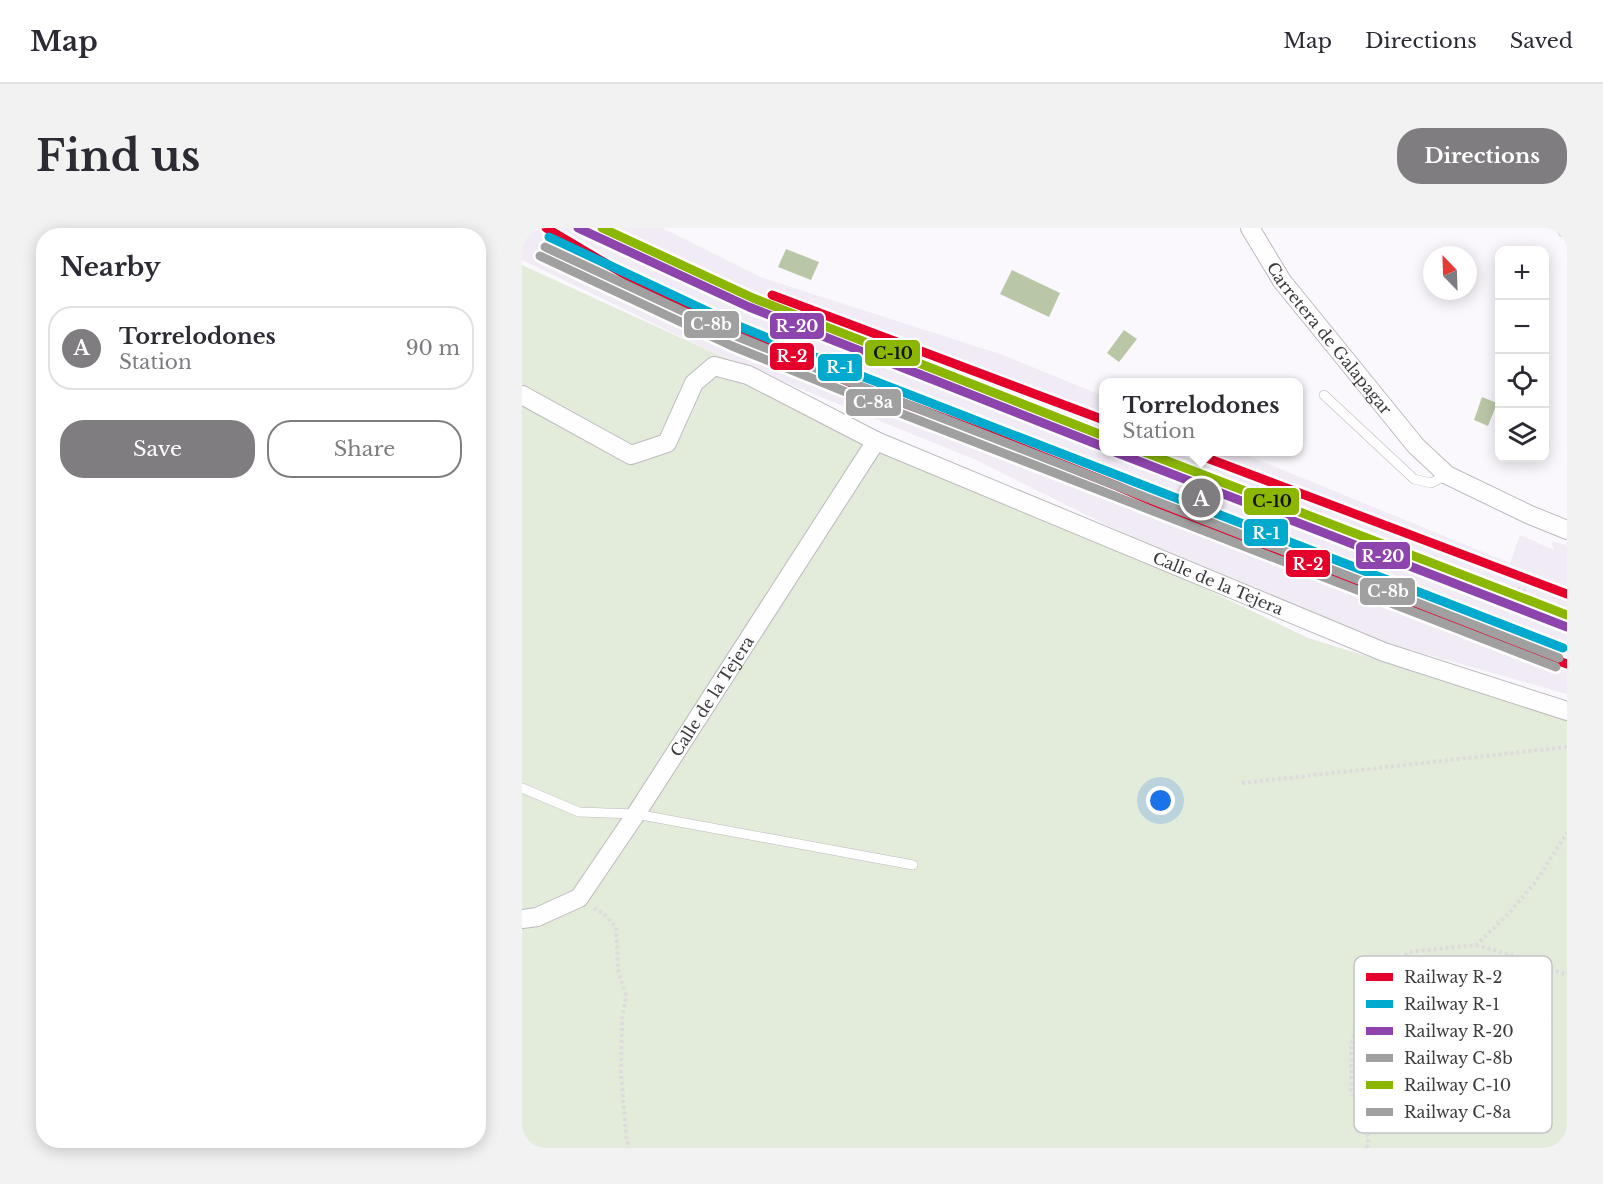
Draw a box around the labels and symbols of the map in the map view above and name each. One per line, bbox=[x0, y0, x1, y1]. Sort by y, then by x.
north arrow bbox=[1423, 246, 1477, 300]
street label: Carretera de Galapagar bbox=[1263, 258, 1396, 419]
line badge: C-8b bbox=[683, 310, 740, 339]
line badge: R-20 bbox=[769, 312, 825, 340]
text: C-8b bbox=[690, 314, 732, 334]
text: R-20 bbox=[776, 316, 818, 336]
line badge: C-10 bbox=[864, 339, 921, 367]
line badge: R-2 bbox=[769, 342, 815, 371]
text: C-10 bbox=[873, 343, 913, 363]
text: R-2 bbox=[777, 346, 807, 366]
line badge: R-1 bbox=[817, 353, 863, 382]
text: R-1 bbox=[826, 357, 854, 377]
line badge: C-8a bbox=[845, 388, 902, 417]
text: C-8a bbox=[853, 392, 893, 412]
pin: A bbox=[1182, 476, 1220, 520]
line badge: C-10 bbox=[1243, 487, 1300, 516]
text: C-10 bbox=[1252, 491, 1292, 511]
line badge: R-1 bbox=[1243, 518, 1289, 547]
text: R-1 bbox=[1252, 523, 1280, 543]
line badge: R-20 bbox=[1355, 541, 1411, 570]
text: R-20 bbox=[1362, 546, 1404, 566]
street label: Calle de la Tejera bbox=[1150, 547, 1286, 619]
line badge: R-2 bbox=[1285, 549, 1331, 578]
text: R-2 bbox=[1293, 554, 1323, 574]
line badge: C-8b bbox=[1359, 577, 1416, 606]
text: C-8b bbox=[1367, 581, 1409, 601]
street label: Calle de la Tejera bbox=[666, 632, 758, 760]
your location bbox=[1146, 786, 1175, 815]
legend bbox=[1354, 956, 1552, 1133]
text: Railway R-2 bbox=[1404, 967, 1502, 987]
text: Railway R-1 bbox=[1404, 994, 1500, 1014]
text: Railway R-20 bbox=[1404, 1021, 1514, 1041]
text: Railway C-8b bbox=[1404, 1048, 1513, 1068]
text: Railway C-10 bbox=[1404, 1075, 1511, 1095]
text: Railway C-8a bbox=[1404, 1102, 1511, 1122]

